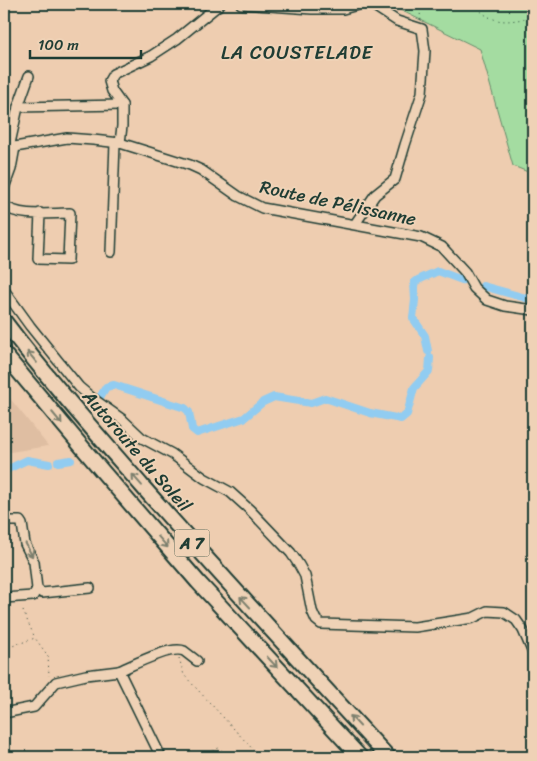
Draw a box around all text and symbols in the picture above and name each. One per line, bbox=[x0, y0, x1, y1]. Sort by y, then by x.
scale bar bbox=[30, 28, 141, 60]
text: 100 m bbox=[38, 32, 79, 58]
district label: LA COUSTELADE bbox=[221, 36, 374, 69]
street label: Route de Pélissanne bbox=[257, 171, 419, 235]
one-way arrow bbox=[26, 350, 37, 363]
street label: Autoroute du Soleil bbox=[74, 382, 200, 520]
one-way arrow bbox=[52, 412, 63, 425]
one-way arrow bbox=[131, 474, 143, 487]
road number: A 7 bbox=[174, 530, 210, 556]
one-way arrow bbox=[157, 535, 169, 548]
one-way arrow bbox=[24, 543, 34, 558]
one-way arrow bbox=[239, 595, 251, 608]
one-way arrow bbox=[266, 656, 278, 668]
one-way arrow bbox=[349, 715, 361, 728]

